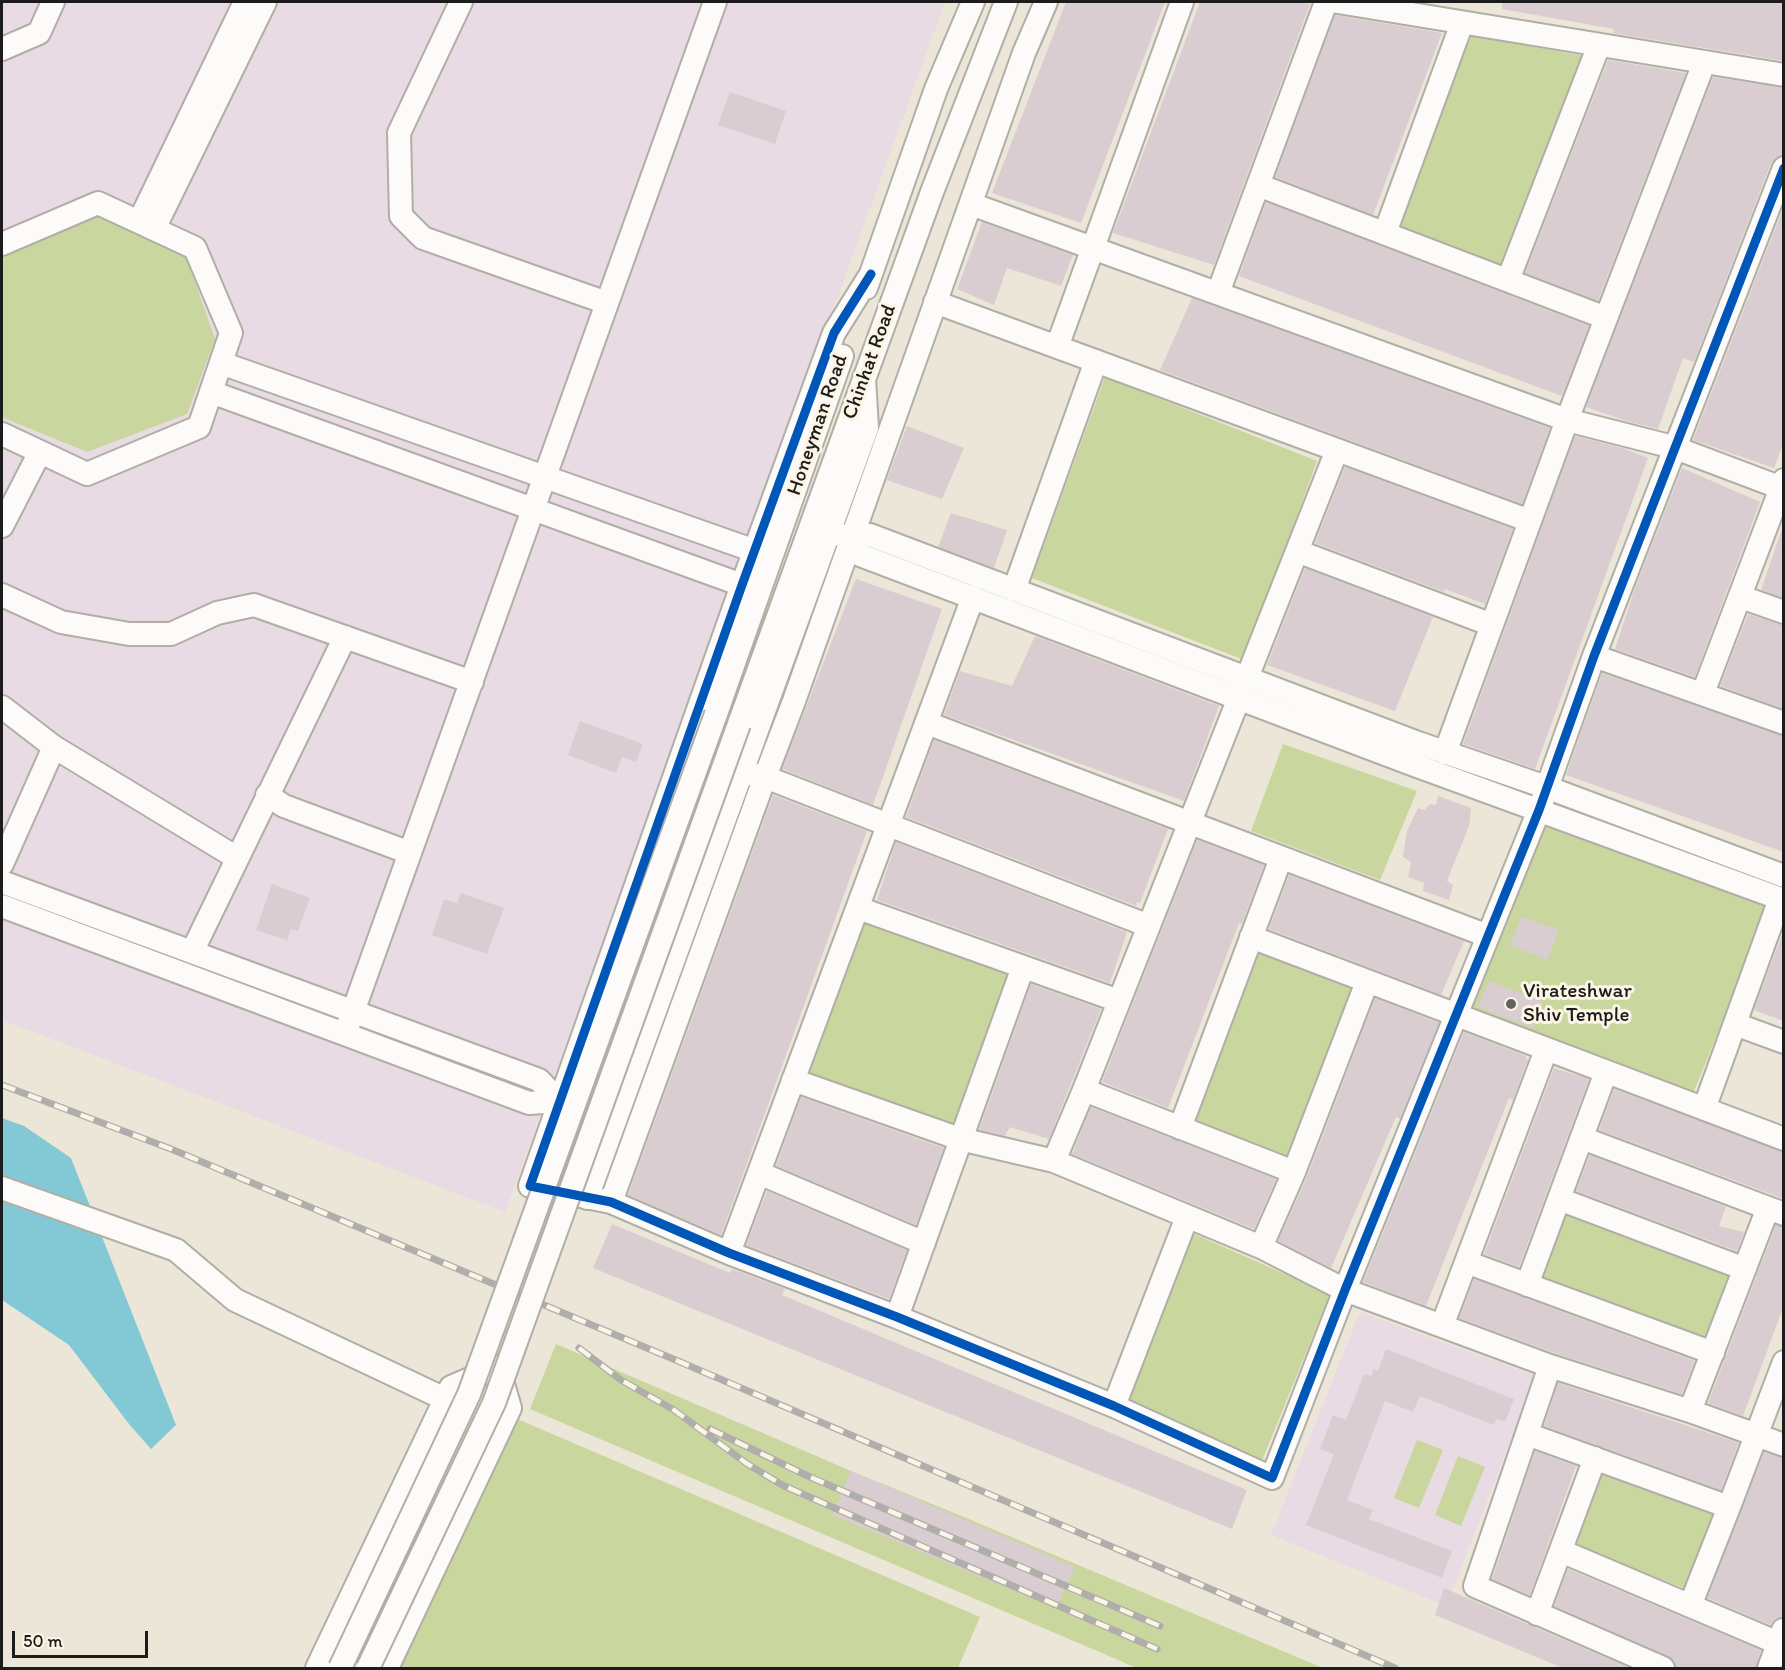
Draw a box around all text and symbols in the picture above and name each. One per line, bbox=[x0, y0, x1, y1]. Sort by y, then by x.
street label: Chinhat Road bbox=[838, 301, 902, 423]
street label: Honeyman Road bbox=[782, 351, 854, 499]
place label: Virateshwar Shiv Temple bbox=[1523, 979, 1632, 1029]
marker: Virateshwar Shiv Temple bbox=[1504, 997, 1518, 1011]
scale bar bbox=[15, 1619, 152, 1657]
text: 50 m bbox=[23, 1630, 63, 1652]

